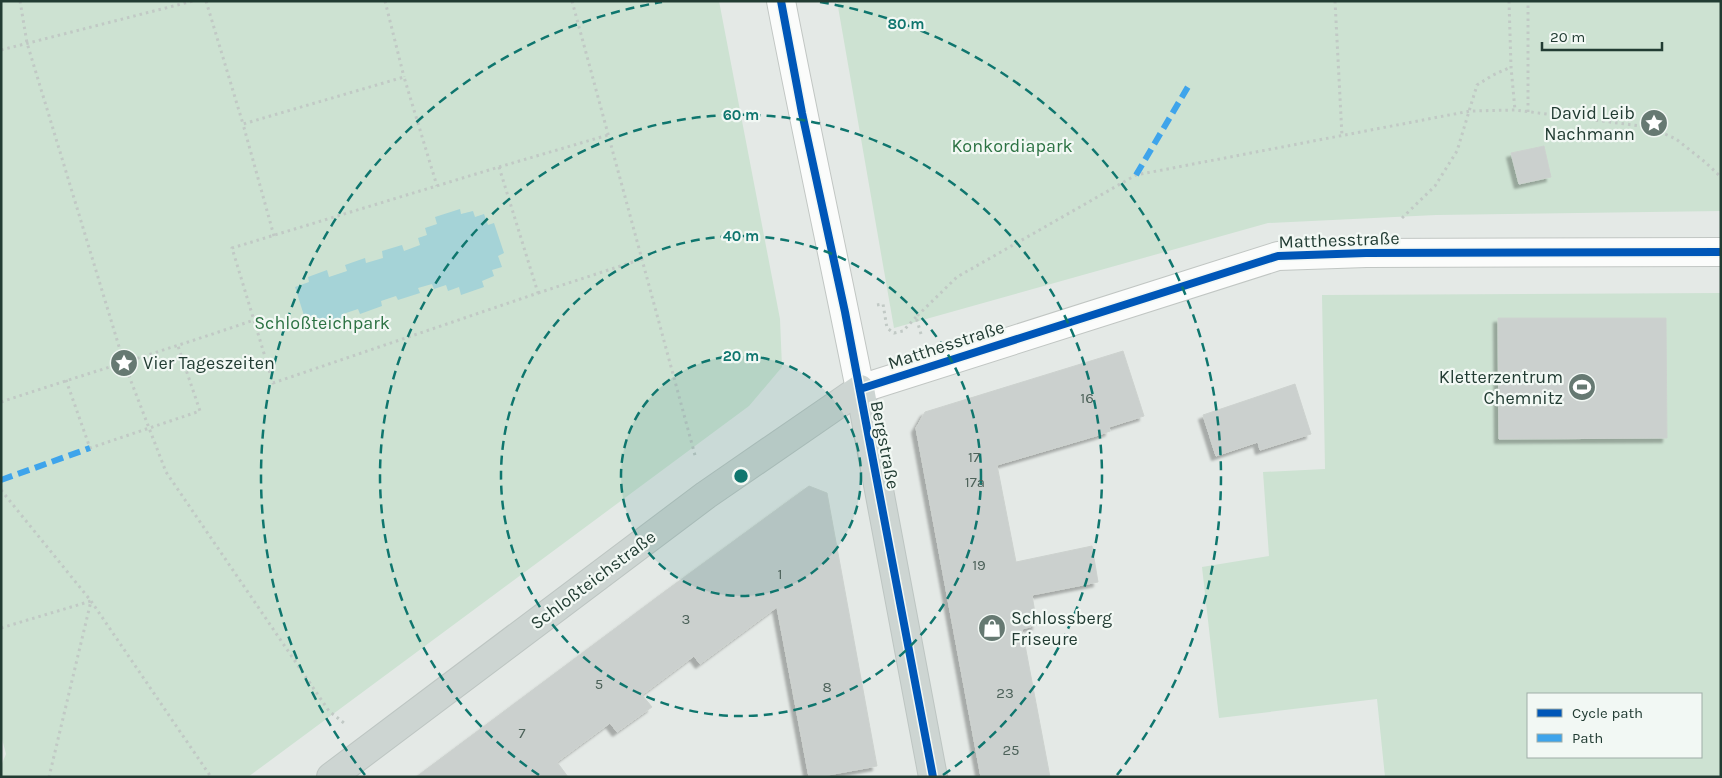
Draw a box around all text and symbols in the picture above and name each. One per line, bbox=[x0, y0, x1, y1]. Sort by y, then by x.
text: 80 m bbox=[887, 15, 925, 33]
scale bar bbox=[1542, 20, 1662, 52]
text: 20 m bbox=[1550, 28, 1585, 46]
place label: David Leib Nachmann bbox=[1544, 102, 1635, 145]
text: 60 m bbox=[723, 106, 759, 124]
place icon: David Leib Nachmann bbox=[1639, 108, 1669, 138]
park label: Konkordiapark bbox=[951, 135, 1073, 157]
text: 40 m bbox=[723, 227, 759, 245]
street label: Matthesstraße bbox=[1278, 227, 1400, 253]
park label: Schloßteichpark bbox=[254, 312, 390, 334]
street label: Matthesstraße bbox=[885, 316, 1007, 374]
text: 20 m bbox=[723, 347, 759, 365]
place icon: Vier Tageszeiten bbox=[109, 348, 139, 378]
place label: Vier Tageszeiten bbox=[143, 352, 275, 374]
place label: Kletterzentrum Chemnitz bbox=[1439, 366, 1563, 409]
sports icon: Kletterzentrum Chemnitz bbox=[1567, 372, 1597, 402]
house number: 16 bbox=[1080, 389, 1094, 407]
street label: Bergstraße bbox=[866, 399, 904, 491]
house number: 17 bbox=[968, 448, 980, 466]
centre of rings bbox=[732, 467, 750, 485]
house number: 17a bbox=[965, 473, 985, 491]
street label: Schloßteichstraße bbox=[526, 526, 660, 634]
house number: 19 bbox=[972, 556, 986, 574]
house number: 1 bbox=[778, 565, 782, 583]
place label: Schlossberg Friseure bbox=[1011, 607, 1112, 650]
house number: 3 bbox=[682, 610, 690, 628]
shop icon: Schlossberg Friseure bbox=[977, 613, 1007, 643]
house number: 5 bbox=[595, 675, 603, 693]
house number: 8 bbox=[822, 678, 832, 696]
house number: 23 bbox=[996, 684, 1014, 702]
legend bbox=[1527, 693, 1702, 758]
text: Cycle path bbox=[1572, 704, 1643, 722]
house number: 7 bbox=[518, 724, 526, 742]
text: Path bbox=[1572, 729, 1603, 747]
house number: 25 bbox=[1002, 741, 1020, 759]

